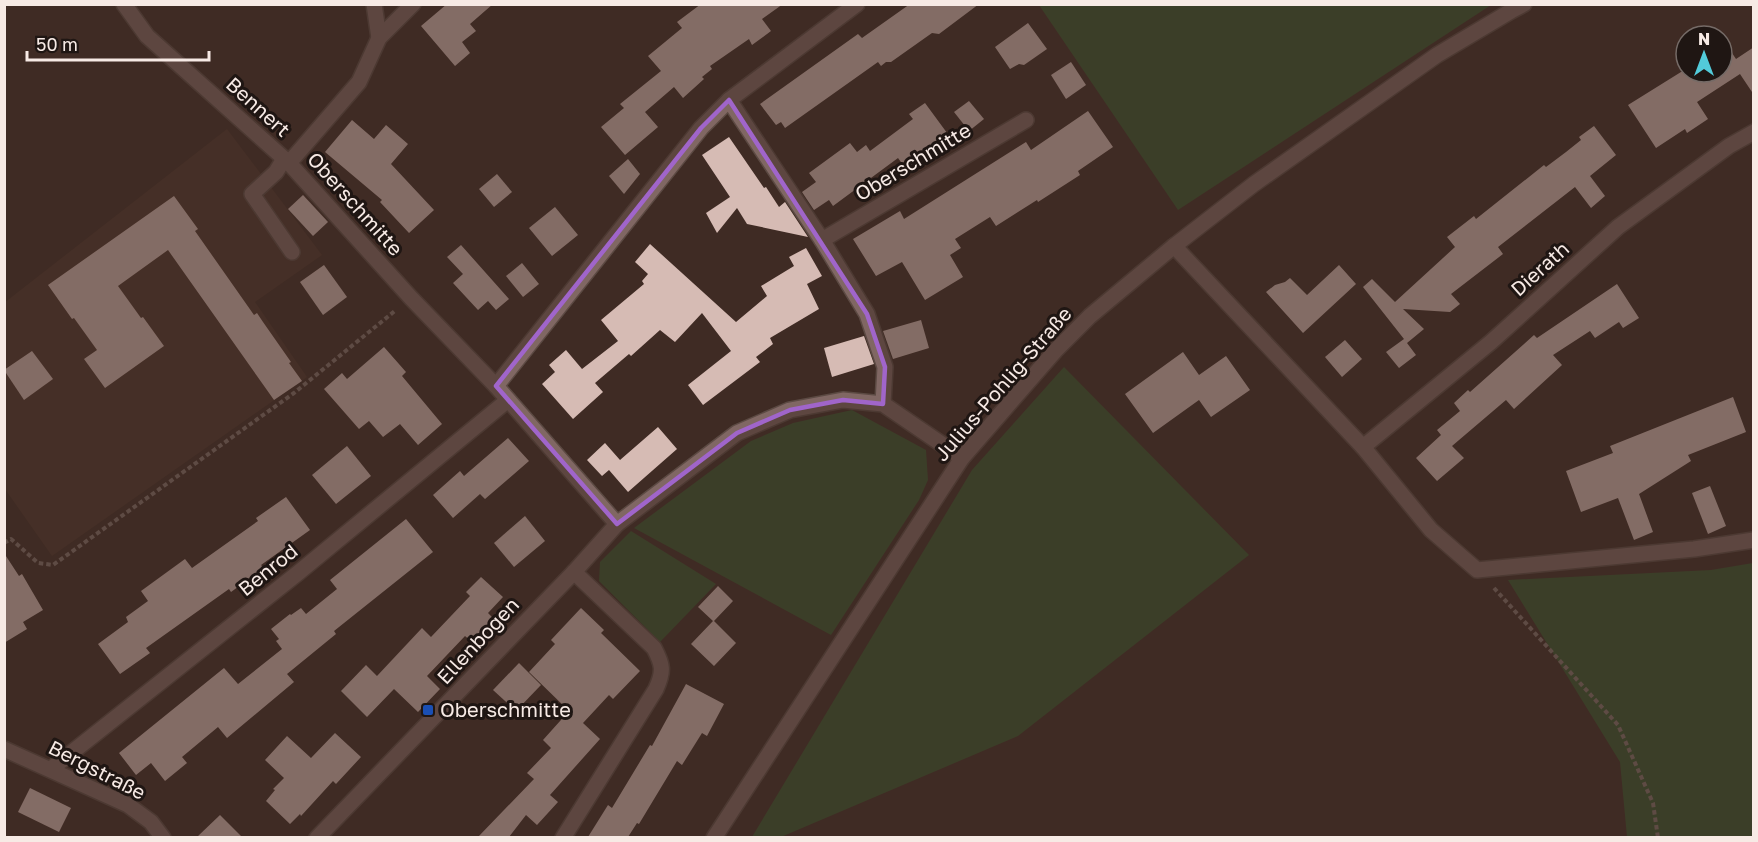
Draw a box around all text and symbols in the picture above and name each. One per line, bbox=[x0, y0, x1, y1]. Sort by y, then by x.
scale bar bbox=[27, 24, 208, 62]
north arrow bbox=[1674, 24, 1734, 84]
text: N bbox=[1698, 29, 1710, 49]
text: 50 m bbox=[36, 33, 78, 55]
street label: Bennert bbox=[222, 71, 295, 141]
street label: Oberschmitte bbox=[850, 117, 975, 205]
street label: Oberschmitte bbox=[303, 147, 408, 260]
street label: Dierath bbox=[1505, 236, 1573, 301]
street label: Julius-Pohlig-Straße bbox=[929, 301, 1076, 465]
street label: Benrod bbox=[233, 538, 302, 600]
street label: Ellenbogen bbox=[431, 592, 523, 688]
place label: Oberschmitte bbox=[440, 697, 571, 721]
marker: Oberschmitte bbox=[421, 703, 435, 717]
street label: Bergstraße bbox=[45, 734, 150, 804]

